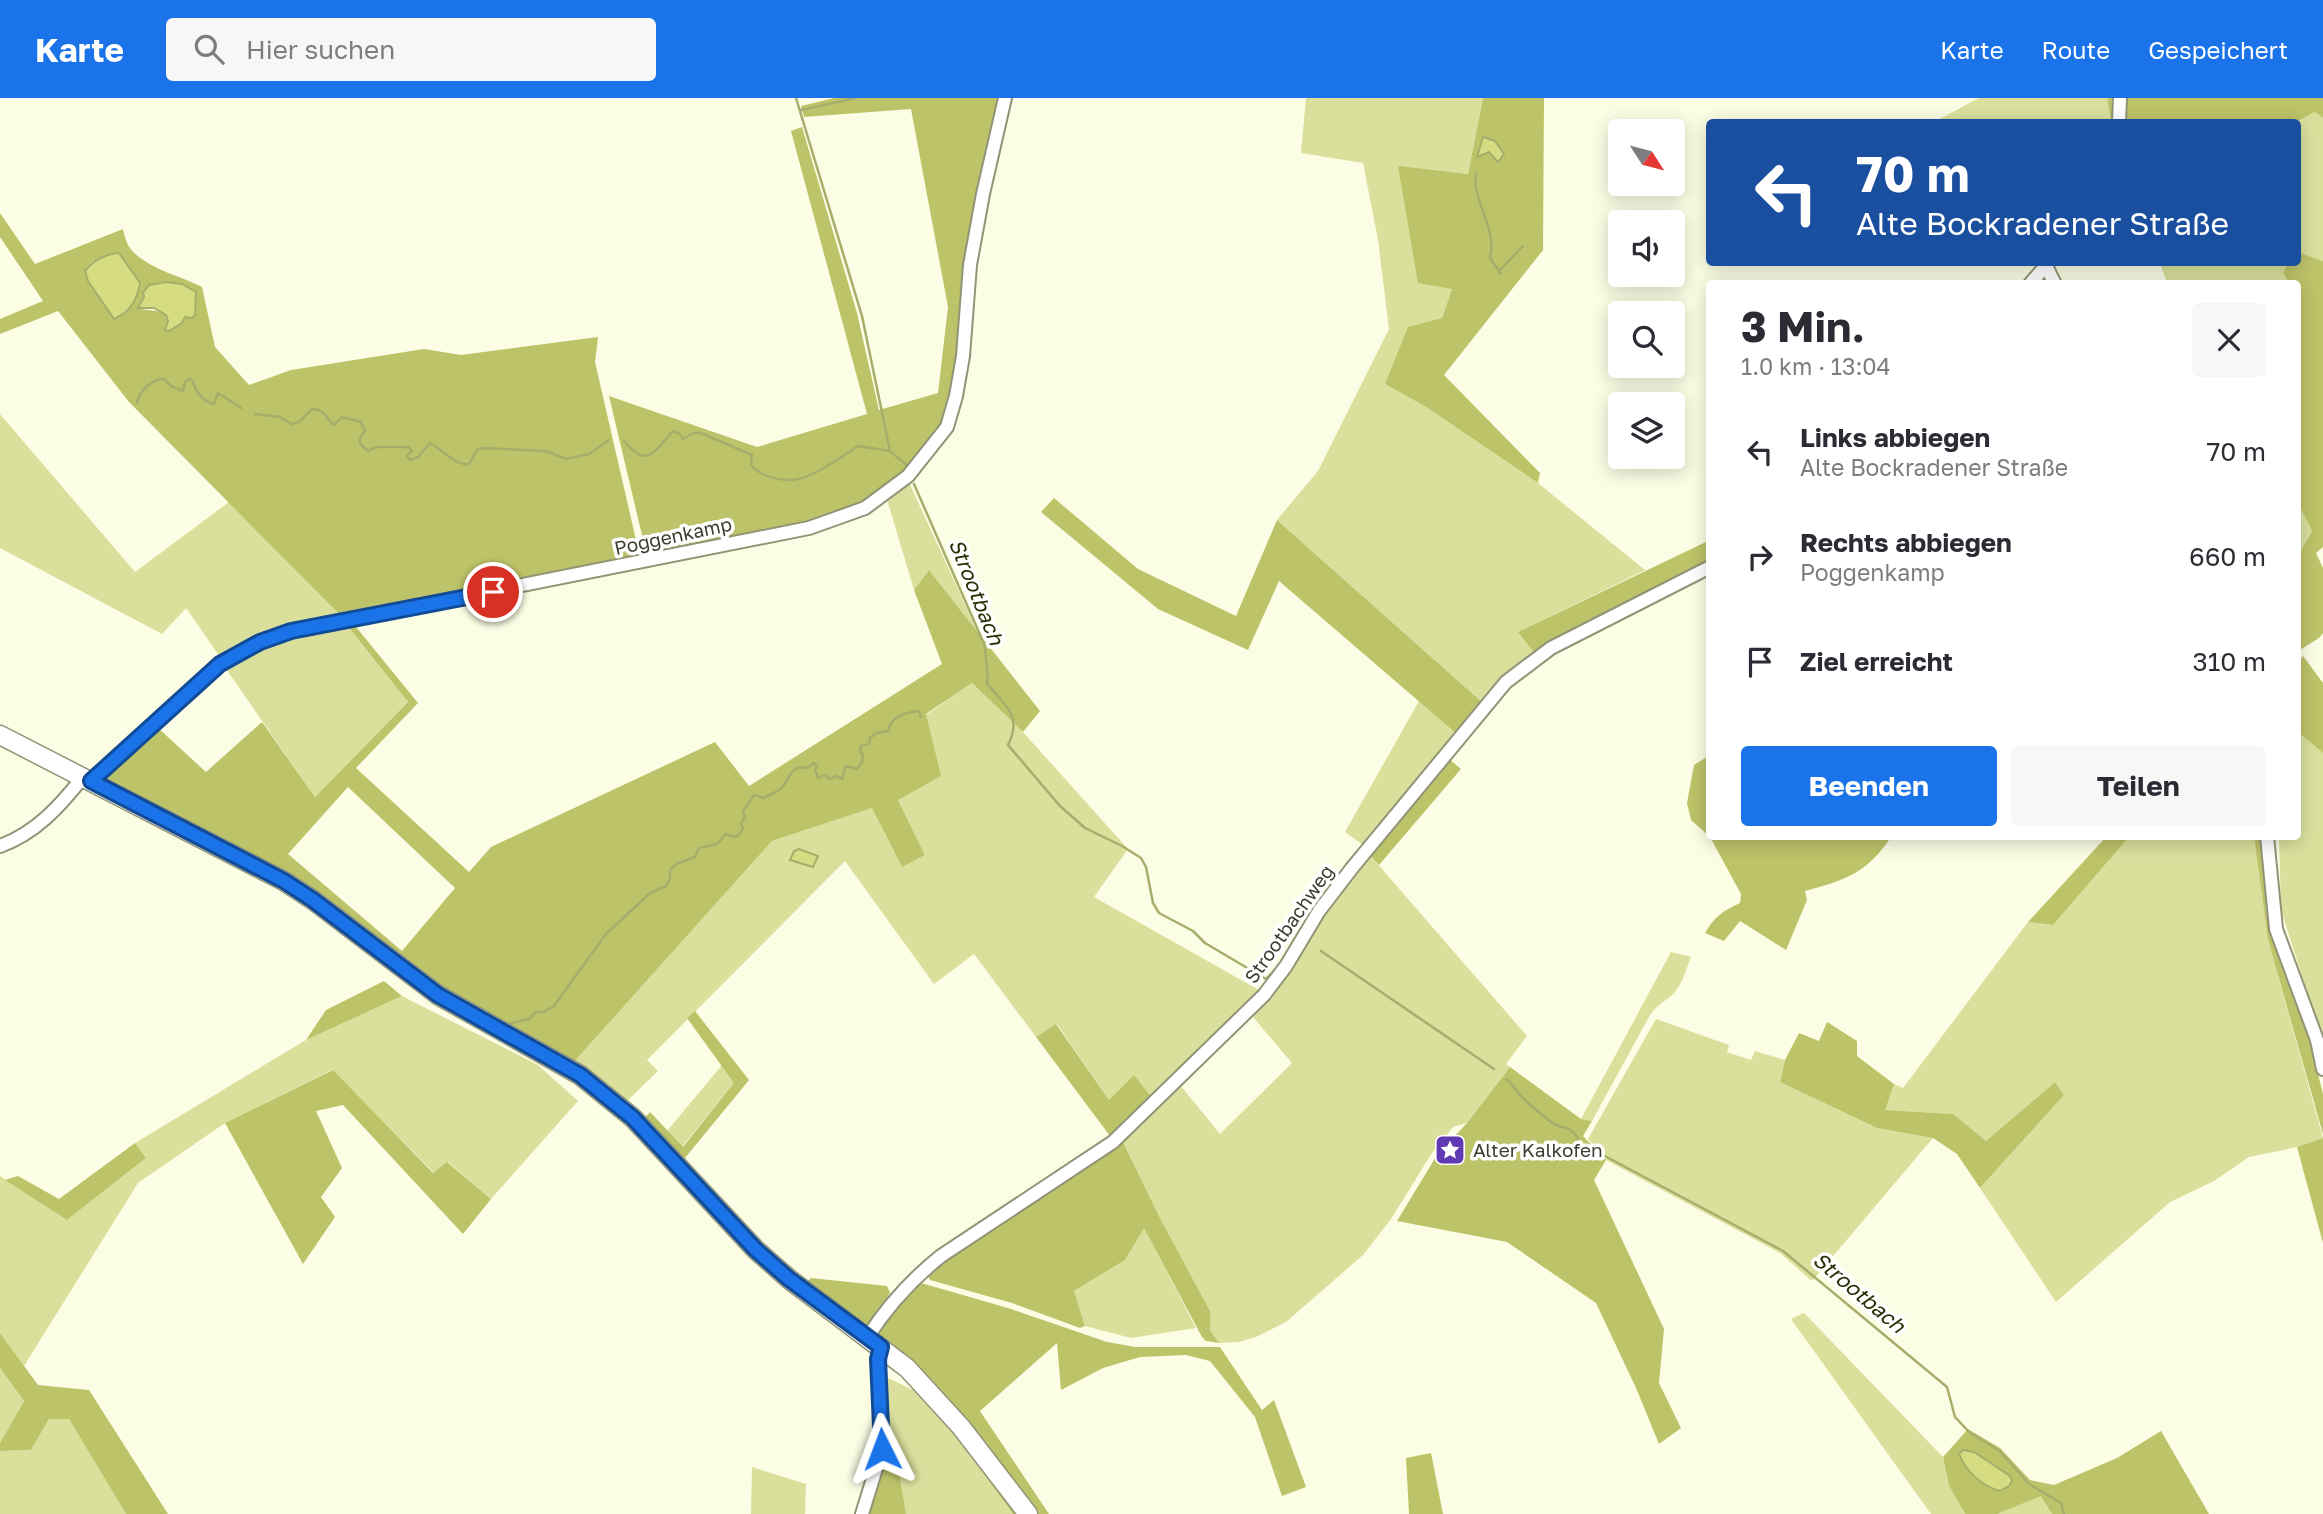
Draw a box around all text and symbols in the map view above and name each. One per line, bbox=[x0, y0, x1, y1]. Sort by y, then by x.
search box bbox=[166, 18, 656, 81]
text: Karte bbox=[35, 30, 124, 69]
icon: search bbox=[190, 30, 228, 68]
text: Hier suchen bbox=[246, 34, 395, 65]
text: Karte bbox=[1940, 35, 2004, 64]
text: Route bbox=[2042, 35, 2110, 64]
text: Gespeichert bbox=[2148, 35, 2288, 64]
north arrow bbox=[1608, 119, 1685, 196]
map controls bbox=[1608, 119, 1685, 469]
text: 70 m bbox=[1856, 144, 1970, 203]
icon: left bbox=[1741, 147, 1832, 238]
text: Alte Bockradener Straße bbox=[1856, 204, 2229, 242]
button: sound bbox=[1608, 210, 1685, 287]
button: search bbox=[1608, 301, 1685, 378]
text: 3 Min. bbox=[1741, 301, 1865, 351]
button: close bbox=[2192, 303, 2266, 377]
text: 1.0 km · 13:04 bbox=[1741, 352, 1891, 380]
button: layers bbox=[1608, 392, 1685, 469]
text: Links abbiegen bbox=[1800, 422, 1990, 453]
icon: left bbox=[1741, 433, 1779, 471]
text: 70 m bbox=[2207, 436, 2266, 467]
text: Alte Bockradener Straße bbox=[1800, 453, 2068, 481]
street label: Poggenkamp bbox=[612, 512, 734, 559]
text: Rechts abbiegen bbox=[1800, 527, 2012, 558]
water label: Strootbach bbox=[944, 535, 1010, 649]
icon: right bbox=[1741, 538, 1779, 576]
text: 660 m bbox=[2189, 541, 2266, 572]
text: Poggenkamp bbox=[1800, 558, 1945, 586]
pin bbox=[463, 562, 523, 622]
icon: arrive bbox=[474, 573, 512, 611]
icon: arrive bbox=[1741, 643, 1779, 681]
text: Ziel erreicht bbox=[1800, 646, 1953, 677]
text: 310 m bbox=[2193, 646, 2266, 677]
button: Beenden bbox=[1741, 746, 1997, 826]
button: Teilen bbox=[2011, 746, 2266, 826]
street label: Strootbachweg bbox=[1239, 860, 1338, 987]
place icon: Alter Kalkofen bbox=[1433, 1133, 1467, 1167]
place label: Alter Kalkofen bbox=[1473, 1138, 1603, 1161]
water label: Strootbach bbox=[1808, 1246, 1912, 1339]
position arrow bbox=[845, 1412, 919, 1486]

